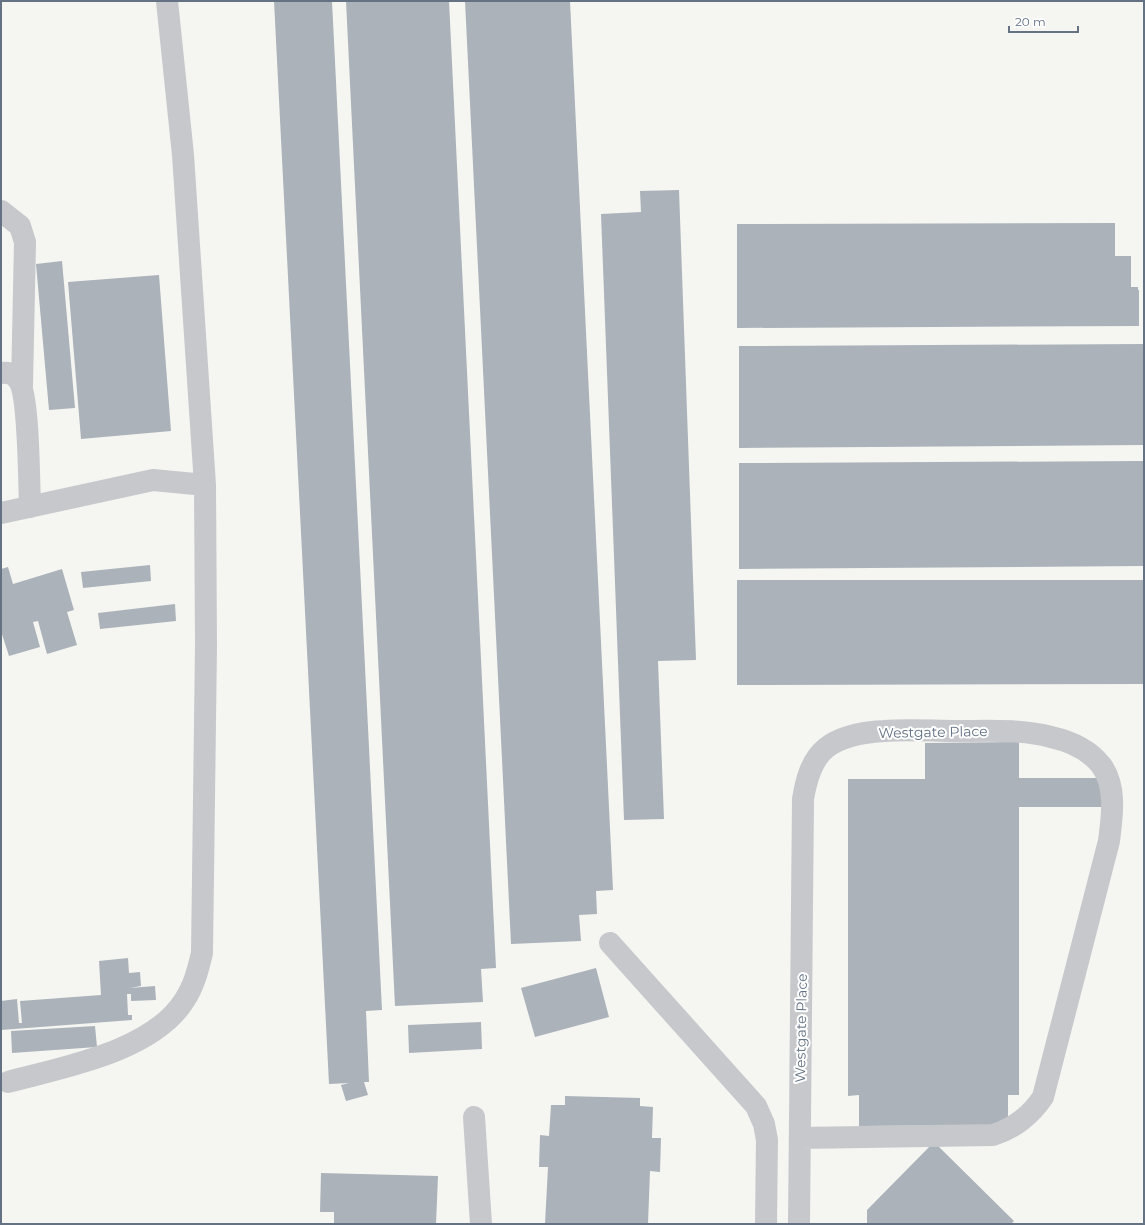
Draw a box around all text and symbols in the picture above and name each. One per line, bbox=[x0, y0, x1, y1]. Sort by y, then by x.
scale bar bbox=[1009, 8, 1078, 34]
text: 20 m bbox=[1015, 14, 1046, 29]
street label: Westgate Place bbox=[878, 722, 988, 742]
street label: Westgate Place bbox=[791, 973, 811, 1083]

